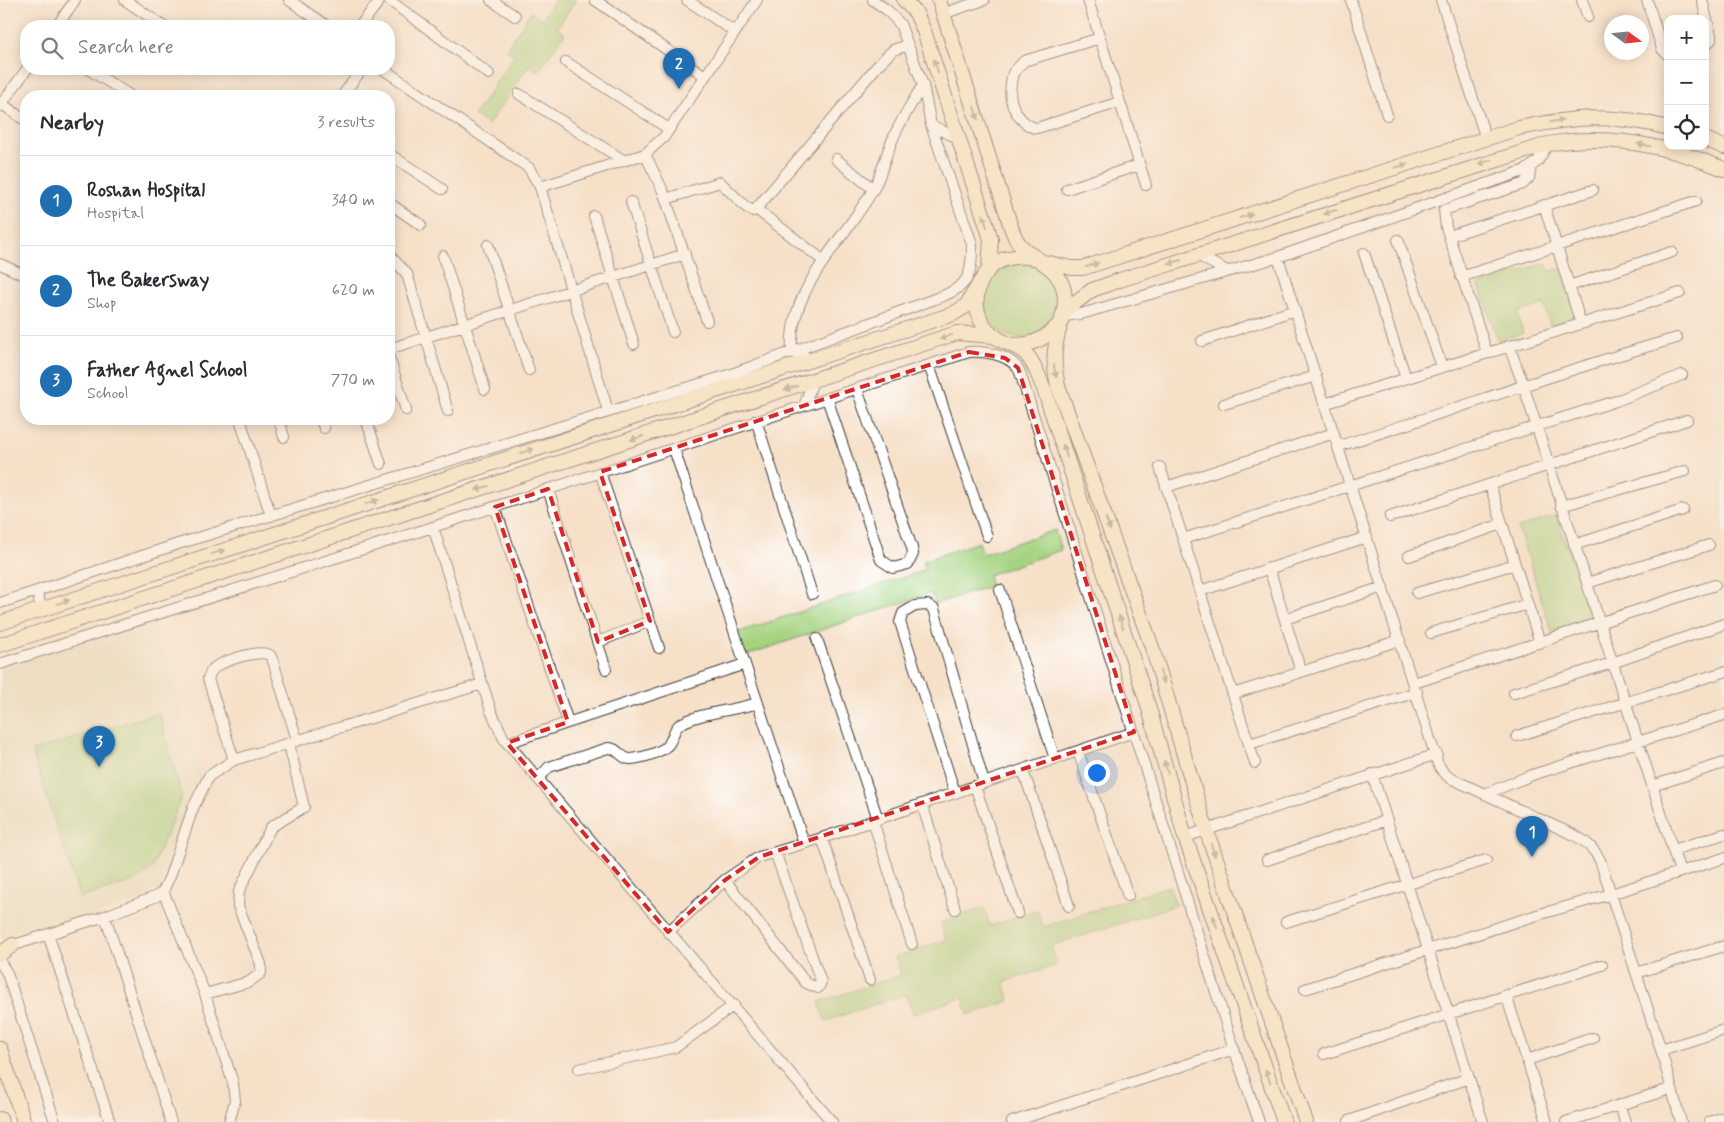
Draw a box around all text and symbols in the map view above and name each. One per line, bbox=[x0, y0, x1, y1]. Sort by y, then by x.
north arrow bbox=[1604, 15, 1649, 60]
map controls bbox=[1664, 15, 1709, 150]
button: + bbox=[1664, 15, 1709, 60]
search box bbox=[20, 20, 395, 75]
icon: search bbox=[38, 34, 66, 62]
text: Search here bbox=[78, 35, 174, 60]
pin: 2 bbox=[663, 48, 695, 89]
one-way arrow bbox=[931, 59, 939, 74]
button: − bbox=[1664, 60, 1709, 105]
button: locate bbox=[1664, 105, 1709, 150]
one-way arrow bbox=[972, 106, 980, 121]
text: Nearby bbox=[40, 109, 104, 137]
text: 3 results bbox=[317, 112, 375, 133]
one-way arrow bbox=[1549, 116, 1565, 124]
one-way arrow bbox=[1636, 141, 1651, 149]
one-way arrow bbox=[1477, 159, 1492, 167]
one-way arrow bbox=[1394, 162, 1409, 170]
text: Roshan Hospital bbox=[87, 178, 205, 203]
text: 1 bbox=[52, 190, 60, 211]
text: 340 m bbox=[331, 190, 375, 211]
text: Hospital bbox=[87, 203, 144, 224]
one-way arrow bbox=[1322, 208, 1337, 216]
one-way arrow bbox=[1239, 212, 1254, 219]
one-way arrow bbox=[981, 213, 989, 228]
one-way arrow bbox=[1168, 259, 1183, 266]
one-way arrow bbox=[1084, 261, 1099, 269]
text: The Bakersway bbox=[87, 268, 209, 293]
text: 2 bbox=[52, 280, 60, 301]
text: 620 m bbox=[332, 280, 375, 301]
text: Shop bbox=[87, 293, 116, 314]
one-way arrow bbox=[938, 334, 953, 341]
text: Father Agnel School bbox=[87, 358, 248, 383]
one-way arrow bbox=[1052, 363, 1060, 379]
text: 3 bbox=[52, 370, 60, 391]
text: 770 m bbox=[331, 370, 375, 391]
text: School bbox=[87, 383, 128, 404]
one-way arrow bbox=[784, 385, 799, 392]
one-way arrow bbox=[629, 434, 644, 442]
one-way arrow bbox=[1060, 443, 1068, 458]
one-way arrow bbox=[519, 447, 534, 455]
one-way arrow bbox=[475, 485, 490, 493]
one-way arrow bbox=[365, 497, 380, 505]
one-way arrow bbox=[1104, 517, 1112, 532]
one-way arrow bbox=[210, 548, 225, 555]
one-way arrow bbox=[56, 598, 71, 606]
one-way arrow bbox=[1117, 614, 1125, 629]
one-way arrow bbox=[1159, 670, 1166, 685]
pin: 3 bbox=[83, 726, 115, 767]
your location bbox=[1084, 760, 1110, 786]
one-way arrow bbox=[1161, 760, 1169, 775]
pin: 1 bbox=[1516, 816, 1548, 857]
one-way arrow bbox=[1210, 843, 1218, 858]
one-way arrow bbox=[1211, 915, 1218, 930]
one-way arrow bbox=[1264, 1068, 1272, 1083]

